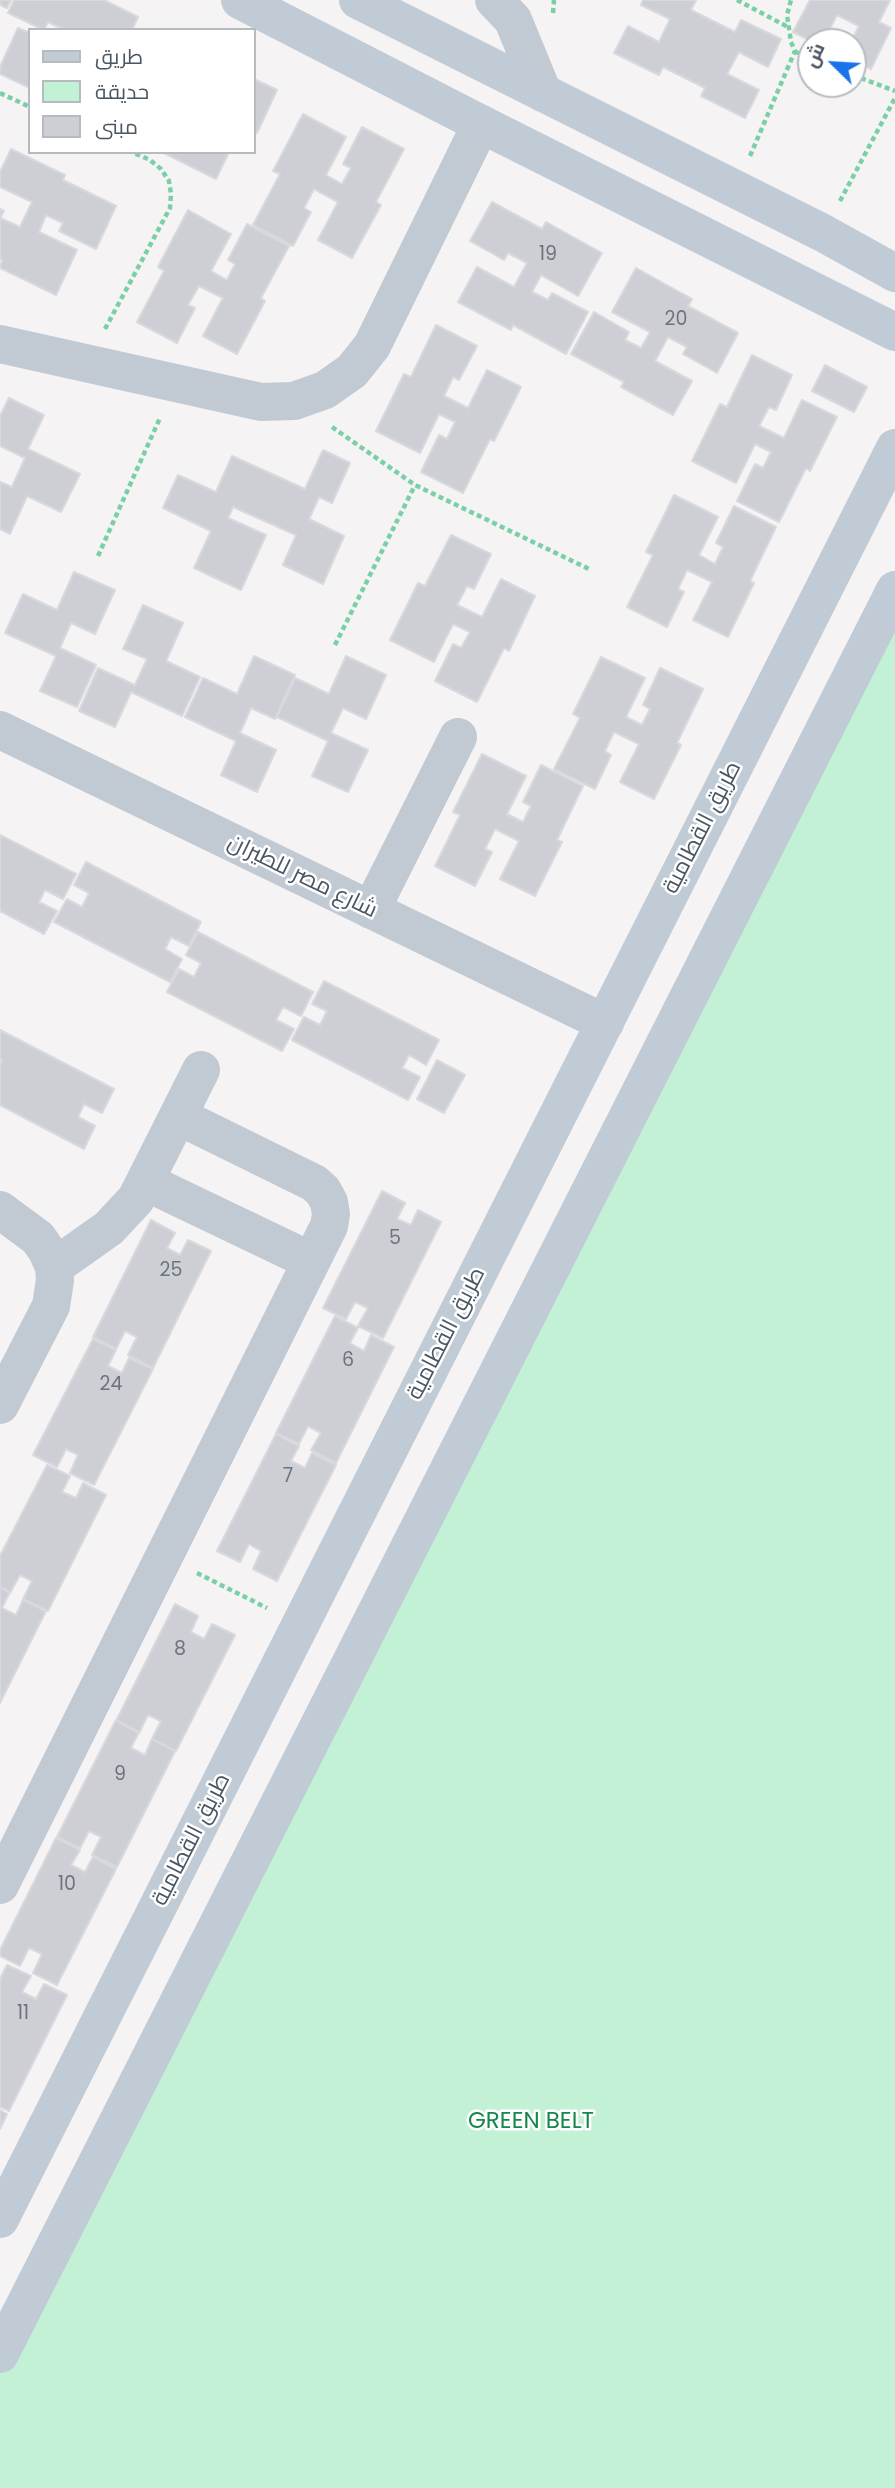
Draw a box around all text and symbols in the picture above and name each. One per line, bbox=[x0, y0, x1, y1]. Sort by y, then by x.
legend bbox=[28, 28, 256, 154]
north arrow bbox=[797, 28, 867, 98]
text: ش bbox=[797, 38, 831, 72]
text: طريق bbox=[95, 42, 143, 71]
text: حديقة bbox=[95, 77, 149, 106]
text: مبنى bbox=[95, 112, 138, 141]
house number: 19 bbox=[539, 244, 557, 266]
house number: 20 bbox=[665, 309, 687, 331]
street label: طريق القطامية bbox=[658, 757, 748, 899]
street label: شارع مصر للطيران bbox=[223, 829, 381, 925]
house number: 5 bbox=[389, 1228, 401, 1250]
house number: 25 bbox=[160, 1260, 182, 1282]
street label: طريق القطامية bbox=[402, 1263, 492, 1405]
house number: 6 bbox=[342, 1350, 354, 1372]
house number: 24 bbox=[100, 1374, 122, 1396]
house number: 7 bbox=[283, 1466, 293, 1488]
house number: 8 bbox=[174, 1639, 186, 1661]
house number: 9 bbox=[114, 1764, 126, 1786]
street label: طريق القطامية bbox=[147, 1769, 237, 1911]
house number: 10 bbox=[58, 1874, 76, 1896]
house number: 11 bbox=[17, 2003, 29, 2025]
park label: GREEN BELT bbox=[468, 2108, 594, 2136]

